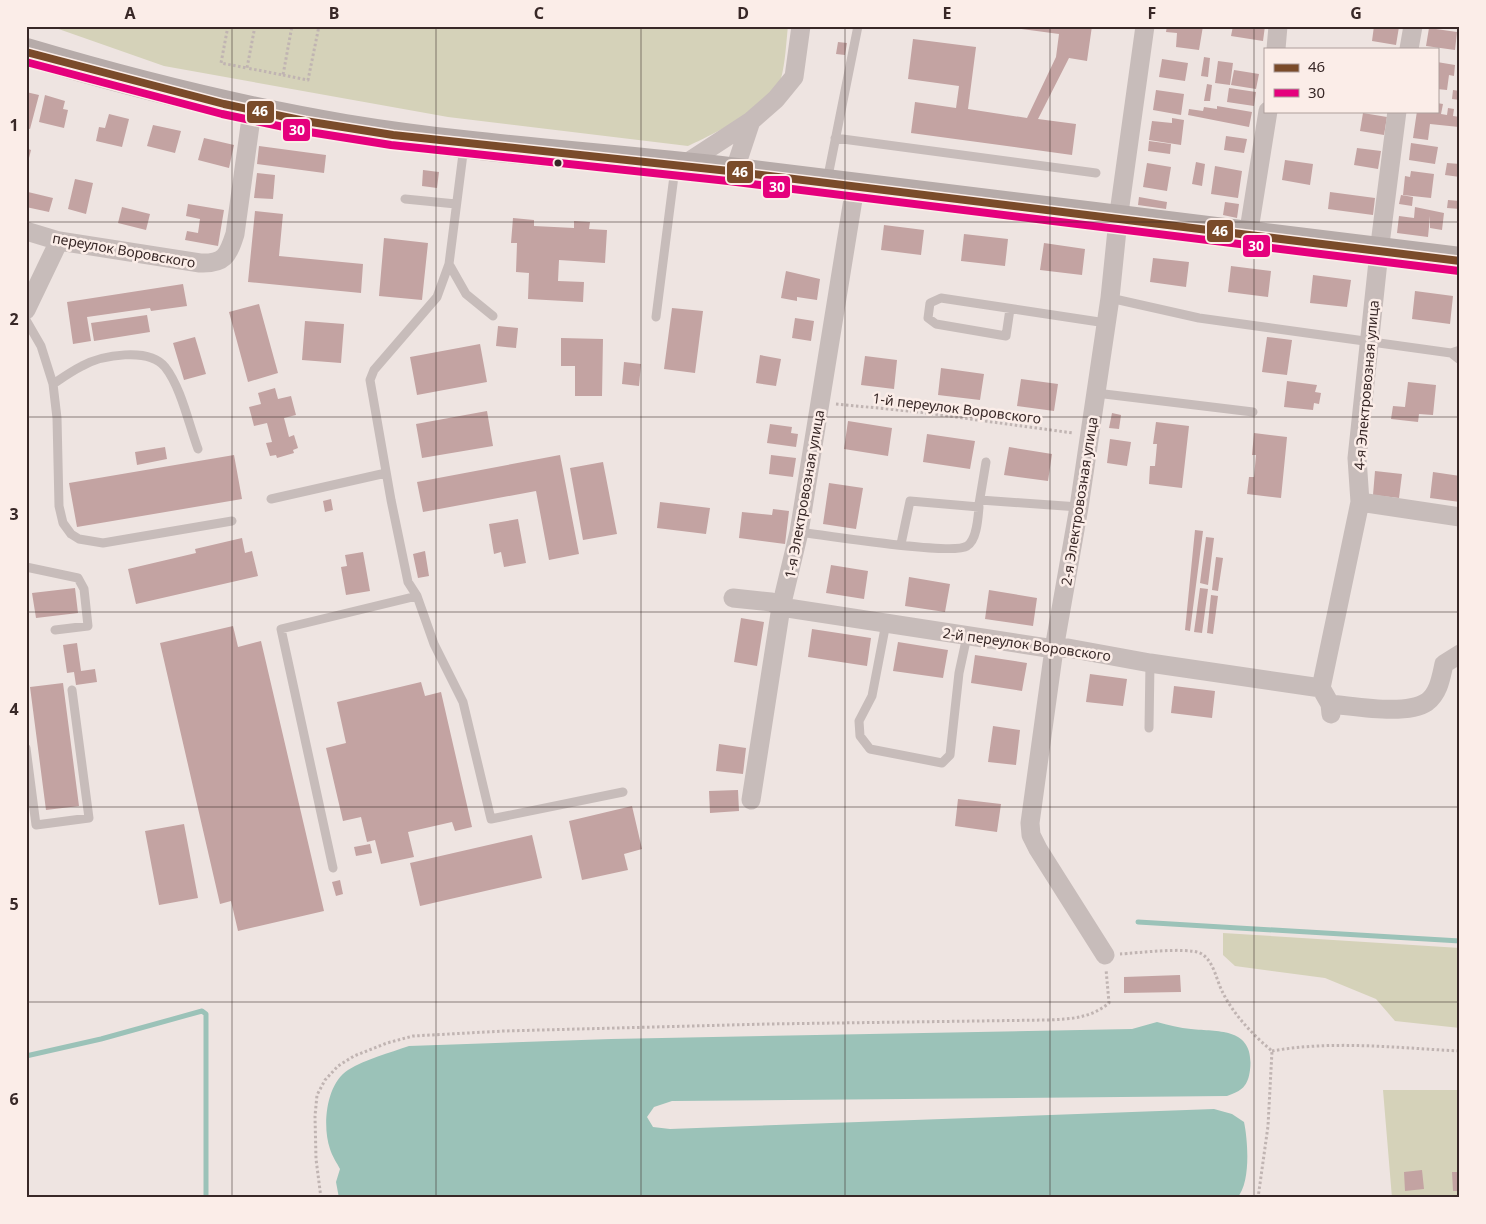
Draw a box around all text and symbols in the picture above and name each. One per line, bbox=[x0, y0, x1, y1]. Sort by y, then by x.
text: A bbox=[124, 2, 136, 24]
text: B bbox=[329, 2, 339, 24]
text: C bbox=[534, 2, 544, 24]
text: D bbox=[737, 2, 749, 24]
text: E bbox=[943, 2, 952, 24]
text: F bbox=[1148, 2, 1156, 24]
text: G bbox=[1350, 2, 1362, 24]
legend bbox=[1264, 48, 1438, 112]
text: 46 bbox=[1308, 56, 1325, 76]
text: 30 bbox=[1308, 82, 1325, 102]
line badge: 46 bbox=[246, 100, 275, 124]
text: 46 bbox=[252, 101, 268, 120]
text: 1 bbox=[9, 114, 19, 136]
line badge: 30 bbox=[282, 118, 311, 142]
text: 30 bbox=[289, 120, 305, 139]
unlabelled marker bbox=[553, 158, 563, 168]
line badge: 46 bbox=[726, 160, 754, 184]
text: 46 bbox=[732, 162, 748, 181]
line badge: 30 bbox=[762, 175, 791, 199]
text: 30 bbox=[769, 177, 785, 196]
line badge: 46 bbox=[1206, 219, 1234, 243]
text: 46 bbox=[1212, 221, 1228, 240]
street label: переулок Воровского bbox=[51, 228, 197, 272]
line badge: 30 bbox=[1242, 234, 1271, 258]
text: 30 bbox=[1248, 236, 1264, 255]
street label: 4-я Электровозная улица bbox=[1349, 299, 1383, 471]
text: 2 bbox=[9, 308, 19, 330]
street label: 1-й переулок Воровского bbox=[872, 388, 1042, 428]
street label: 1-я Электровозная улица bbox=[780, 408, 828, 580]
street label: 2-я Электровозная улица bbox=[1056, 415, 1102, 587]
text: 3 bbox=[9, 503, 19, 525]
street label: 2-й переулок Воровского bbox=[942, 623, 1112, 665]
text: 4 bbox=[9, 698, 19, 720]
text: 5 bbox=[9, 893, 19, 915]
text: 6 bbox=[9, 1088, 19, 1110]

